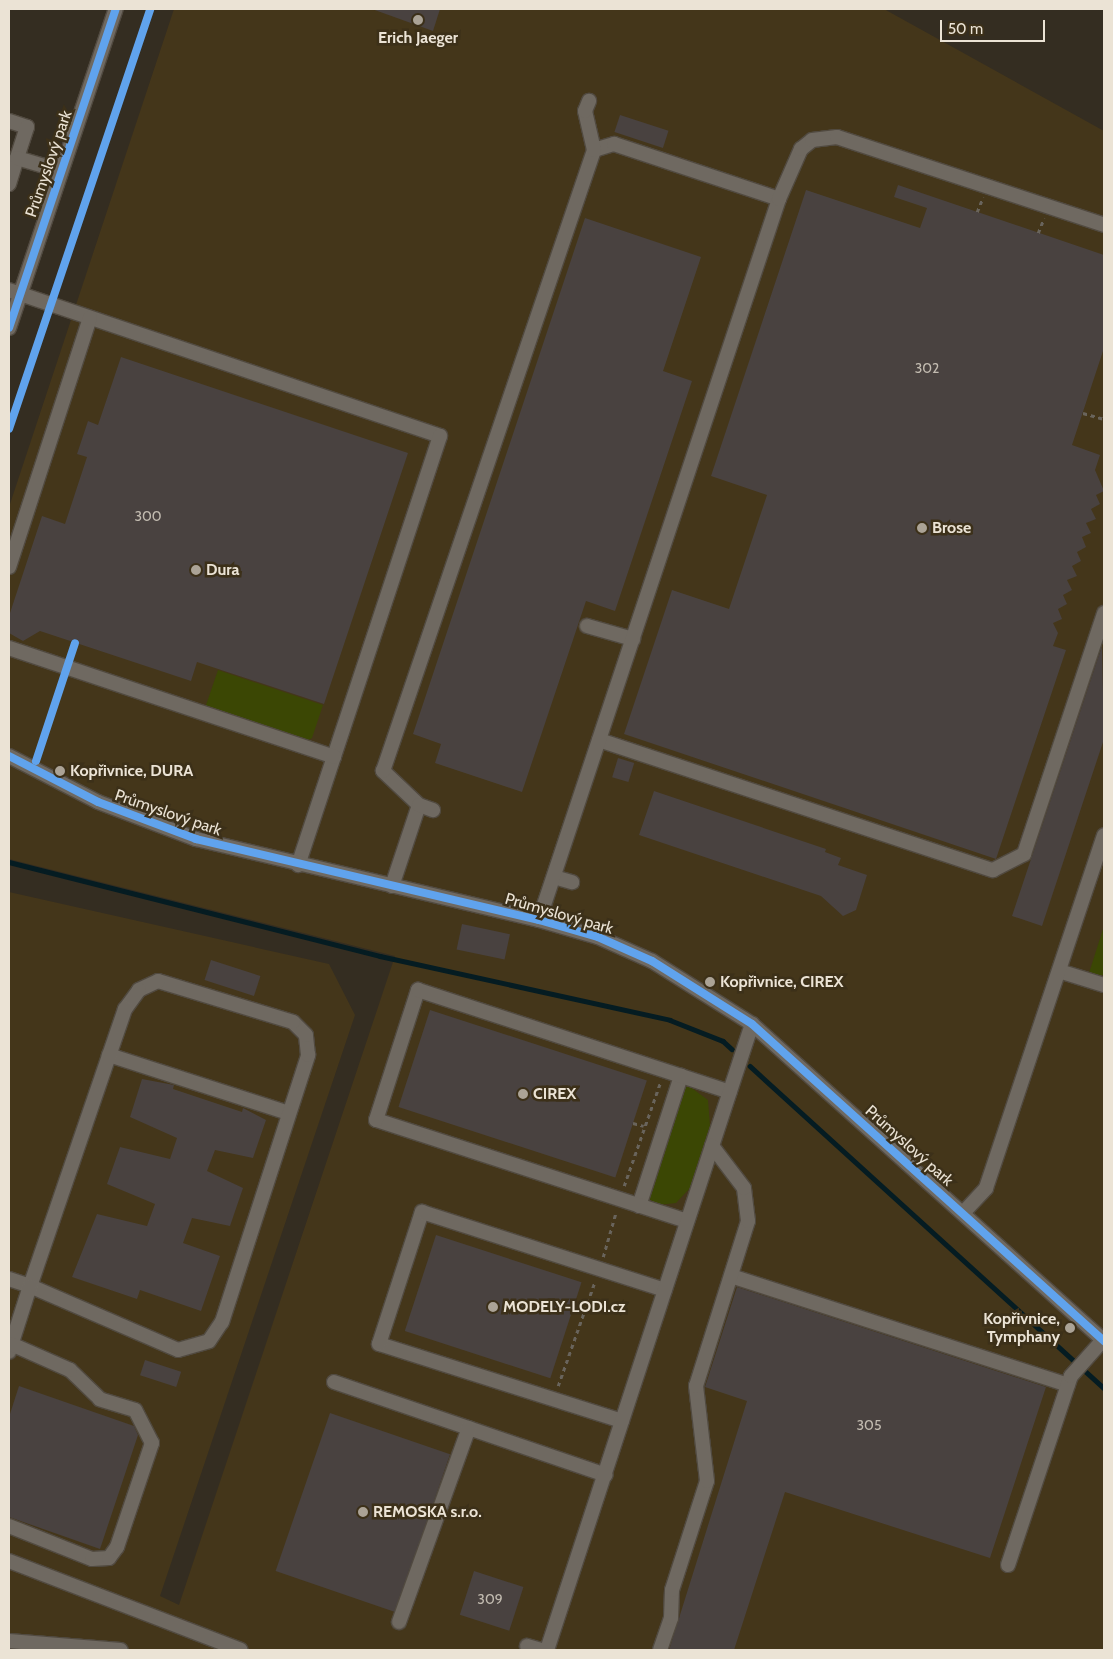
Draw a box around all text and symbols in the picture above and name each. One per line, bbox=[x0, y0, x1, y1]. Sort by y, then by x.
scale bar bbox=[943, 10, 1048, 42]
marker: Erich Jaeger bbox=[412, 14, 424, 26]
text: 50 m bbox=[948, 20, 983, 38]
place label: Erich Jaeger bbox=[378, 28, 458, 48]
street label: Průmyslový park bbox=[22, 108, 76, 220]
house number: 302 bbox=[915, 360, 939, 376]
house number: 300 bbox=[134, 508, 162, 524]
place label: Brose bbox=[932, 518, 971, 538]
marker: Brose bbox=[916, 522, 928, 534]
place label: Dura bbox=[206, 560, 239, 580]
marker: Dura bbox=[190, 564, 202, 576]
place label: Kopřivnice, DURA bbox=[70, 761, 193, 781]
marker: Kopřivnice, DURA bbox=[54, 765, 66, 777]
street label: Průmyslový park bbox=[112, 786, 224, 840]
street label: Průmyslový park bbox=[503, 889, 615, 939]
place label: Kopřivnice, CIREX bbox=[720, 972, 844, 992]
marker: Kopřivnice, CIREX bbox=[704, 976, 716, 988]
place label: CIREX bbox=[533, 1084, 576, 1104]
marker: CIREX bbox=[517, 1088, 529, 1100]
street label: Průmyslový park bbox=[861, 1102, 957, 1190]
place label: MODELY-LODI.cz bbox=[503, 1297, 626, 1317]
marker: MODELY-LODI.cz bbox=[487, 1301, 499, 1313]
place label: Kopřivnice, Tymphany bbox=[983, 1309, 1060, 1347]
marker: Kopřivnice, Tymphany bbox=[1064, 1322, 1076, 1334]
house number: 305 bbox=[857, 1417, 881, 1433]
place label: REMOSKA s.r.o. bbox=[373, 1502, 482, 1522]
marker: REMOSKA s.r.o. bbox=[357, 1506, 369, 1518]
house number: 309 bbox=[477, 1591, 503, 1607]

